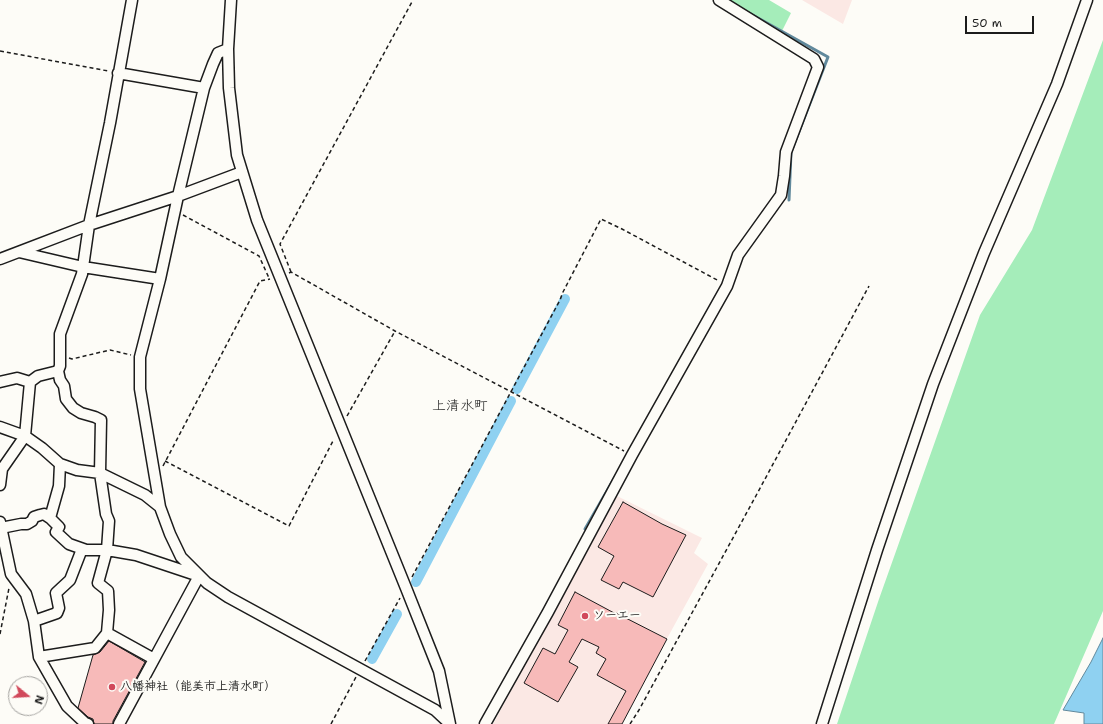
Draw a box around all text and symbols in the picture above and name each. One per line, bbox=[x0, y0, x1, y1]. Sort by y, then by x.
scale bar bbox=[967, 8, 1036, 34]
text: 50 m bbox=[972, 15, 1002, 31]
district label: 上清水町 bbox=[432, 398, 488, 414]
place label: ソーエー bbox=[593, 609, 641, 623]
marker: ソーエー bbox=[580, 611, 590, 621]
north arrow bbox=[8, 676, 48, 716]
place label: 八幡神社（能美市上清水町） bbox=[120, 680, 276, 694]
marker: 八幡神社（能美市上清水町） bbox=[107, 682, 117, 692]
text: N bbox=[30, 693, 47, 706]

